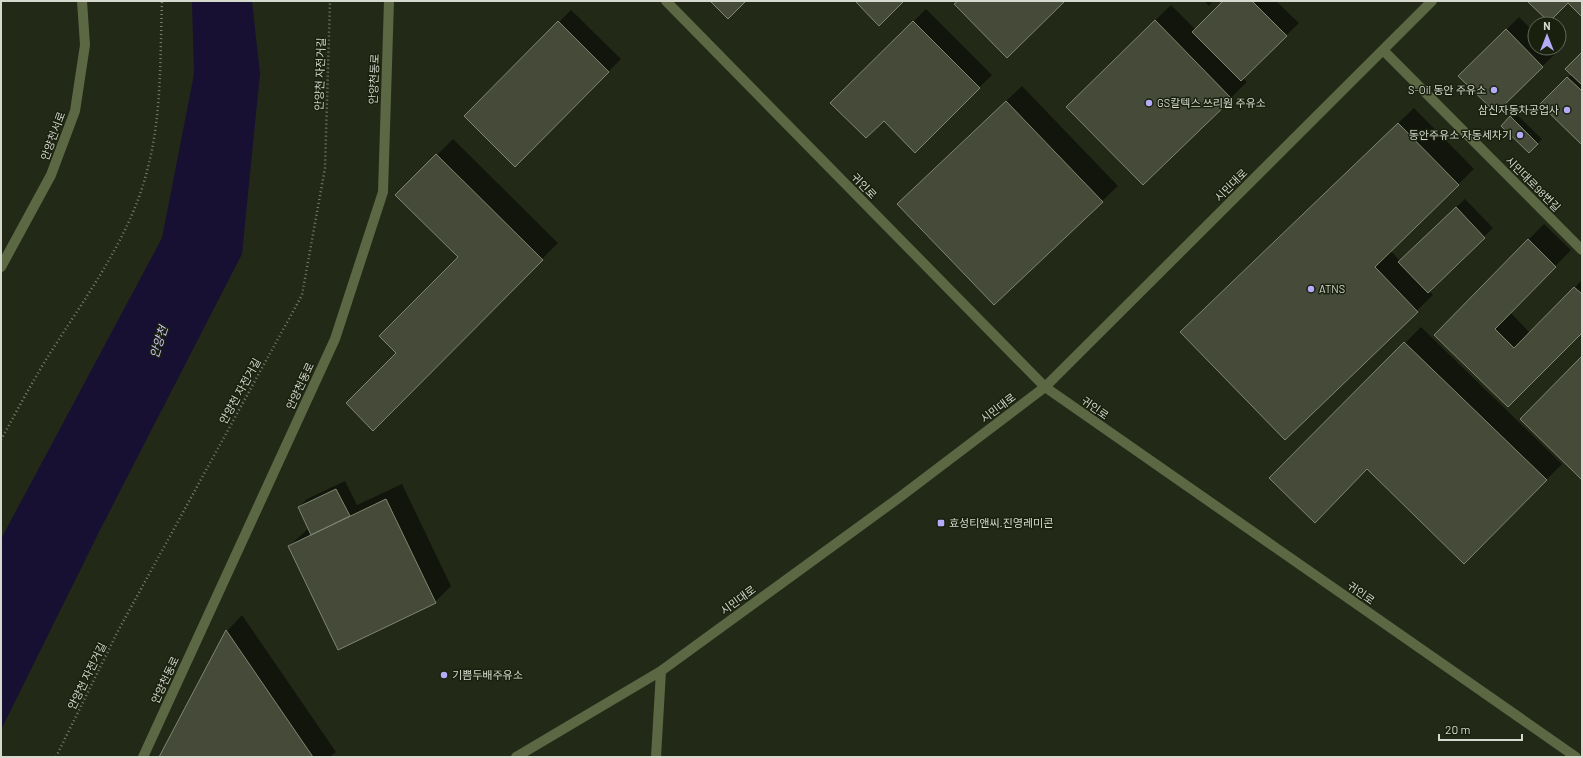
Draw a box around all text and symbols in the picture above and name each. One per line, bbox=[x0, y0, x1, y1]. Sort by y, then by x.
north arrow bbox=[1527, 16, 1567, 56]
text: N bbox=[1543, 19, 1551, 32]
street label: 안양천 자전거길 bbox=[312, 37, 327, 111]
street label: 안양천동로 bbox=[366, 53, 381, 104]
place label: S-Oil 동안 주유소 bbox=[1408, 83, 1486, 96]
marker: S-Oil 동안 주유소 bbox=[1489, 85, 1499, 95]
place label: GS칼텍스 쓰리원 주유소 bbox=[1157, 96, 1266, 109]
marker: GS칼텍스 쓰리원 주유소 bbox=[1144, 98, 1154, 108]
place label: 삼신자동차공업사 bbox=[1478, 103, 1559, 116]
marker: 삼신자동차공업사 bbox=[1562, 105, 1572, 115]
street label: 안양천서로 bbox=[38, 110, 67, 162]
place label: 동안주유소 자동세차기 bbox=[1409, 128, 1512, 141]
marker: 동안주유소 자동세차기 bbox=[1515, 130, 1525, 140]
street label: 시민대로98번길 bbox=[1503, 154, 1563, 214]
street label: 시민대로 bbox=[1212, 166, 1250, 204]
street label: 귀인로 bbox=[849, 170, 880, 201]
place label: ATNS bbox=[1319, 282, 1345, 295]
marker: ATNS bbox=[1306, 284, 1316, 294]
water label: 안양천 bbox=[146, 322, 170, 360]
street label: 안양천 자전거길 bbox=[216, 356, 263, 426]
street label: 안양천동로 bbox=[283, 360, 316, 411]
street label: 시민대로 bbox=[978, 390, 1018, 425]
street label: 귀인로 bbox=[1079, 394, 1111, 422]
place label: 효성티앤씨.진영레미콘 bbox=[949, 516, 1053, 529]
marker: 효성티앤씨.진영레미콘 bbox=[936, 518, 946, 528]
street label: 귀인로 bbox=[1345, 579, 1377, 607]
street label: 시민대로 bbox=[718, 582, 758, 617]
street label: 안양천 자전거길 bbox=[65, 640, 108, 711]
street label: 안양천동로 bbox=[148, 654, 181, 705]
place label: 기쁨두배주유소 bbox=[452, 668, 523, 681]
marker: 기쁨두배주유소 bbox=[439, 670, 449, 680]
scale bar bbox=[1439, 716, 1522, 742]
text: 20 m bbox=[1445, 722, 1471, 736]

